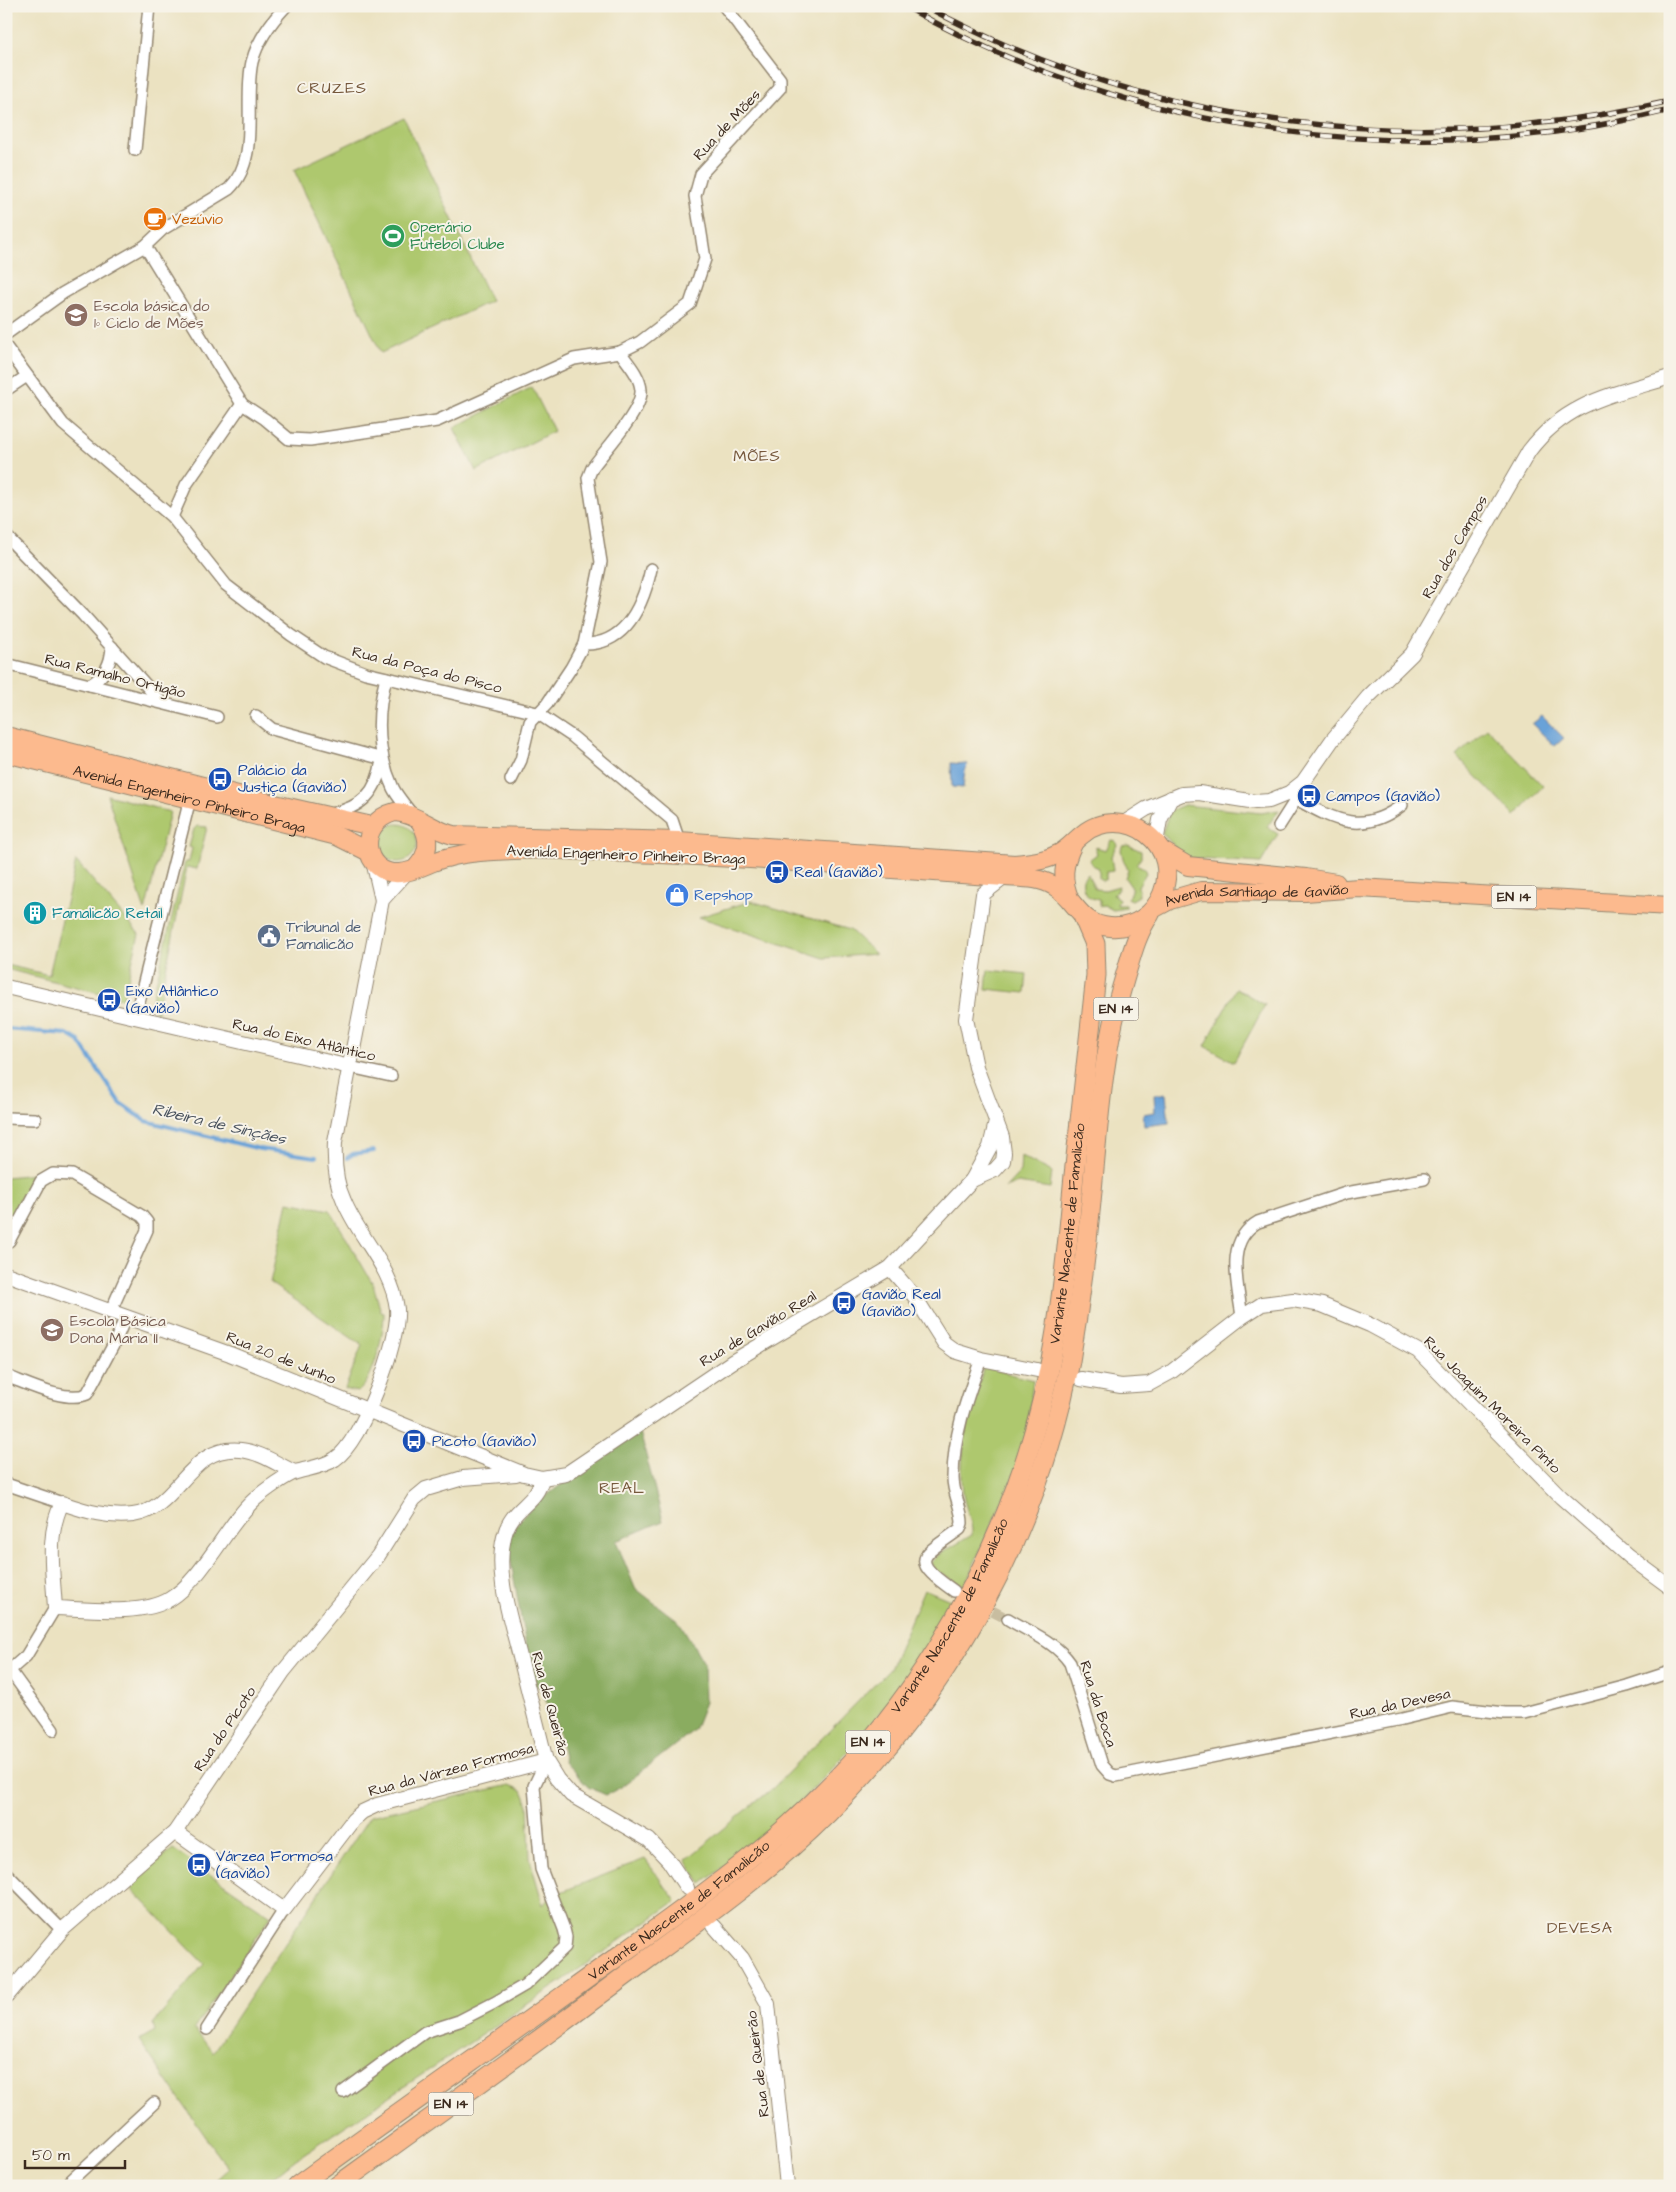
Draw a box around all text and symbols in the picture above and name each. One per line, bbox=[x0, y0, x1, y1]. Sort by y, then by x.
district label: CRUZES bbox=[297, 77, 367, 99]
street label: Rua de Mões bbox=[689, 84, 766, 165]
cafe icon: Vezúvio bbox=[142, 206, 168, 232]
place label: Vezúvio bbox=[172, 209, 224, 230]
place label: Operário Futebol Clube bbox=[410, 217, 505, 255]
sports icon: Operário Futebol Clube bbox=[380, 223, 406, 249]
place label: Escola básica do 1º Ciclo de Mões bbox=[94, 296, 210, 334]
school or university icon: Escola básica do 1º Ciclo de Mões bbox=[63, 302, 89, 328]
district label: MÕES bbox=[733, 445, 781, 467]
street label: Rua dos Campos bbox=[1417, 491, 1493, 602]
street label: Rua da Poça do Pisco bbox=[350, 641, 505, 699]
street label: Rua Ramalho Ortigão bbox=[42, 648, 188, 705]
street label: Avenida Engenheiro Pinheiro Braga bbox=[71, 760, 308, 838]
place label: Palácio da Justiça (Gavião) bbox=[238, 760, 346, 798]
bus stop icon: Palácio da Justiça (Gavião) bbox=[207, 766, 233, 792]
bus stop icon: Campos (Gavião) bbox=[1296, 783, 1322, 809]
place label: Campos (Gavião) bbox=[1326, 786, 1440, 807]
street label: Avenida Engenheiro Pinheiro Braga bbox=[506, 840, 746, 871]
bus stop icon: Real (Gavião) bbox=[764, 859, 790, 885]
place label: Real (Gavião) bbox=[794, 862, 883, 883]
street label: Avenida Santiago de Gavião bbox=[1160, 878, 1350, 912]
shop icon: Repshop bbox=[664, 882, 690, 908]
place label: Repshop bbox=[694, 885, 753, 906]
road number: EN 14 bbox=[1492, 886, 1536, 909]
building icon: Famalicão Retail bbox=[22, 900, 48, 926]
place label: Famalicão Retail bbox=[52, 903, 163, 924]
place label: Tribunal de Famalicão bbox=[286, 917, 361, 955]
public building icon: Tribunal de Famalicão bbox=[256, 923, 282, 949]
place label: Eixo Atlântico (Gavião) bbox=[126, 981, 219, 1019]
bus stop icon: Eixo Atlântico (Gavião) bbox=[96, 987, 122, 1013]
road number: EN 14 bbox=[1094, 998, 1138, 1021]
street label: Rua do Eixo Atlântico bbox=[230, 1013, 378, 1067]
water label: Ribeira de Sinçães bbox=[150, 1098, 289, 1150]
street label: Variante Nascente de Famalicão bbox=[1044, 1122, 1090, 1346]
place label: Gavião Real (Gavião) bbox=[862, 1284, 941, 1322]
street label: Rua de Gavião Real bbox=[696, 1286, 820, 1372]
bus stop icon: Gavião Real (Gavião) bbox=[831, 1290, 857, 1316]
place label: Escola Básica Dona Maria II bbox=[70, 1311, 166, 1349]
school or university icon: Escola Básica Dona Maria II bbox=[39, 1317, 65, 1343]
street label: Rua 20 de Junho bbox=[223, 1326, 340, 1390]
street label: Rua Joaquim Moreira Pinto bbox=[1419, 1332, 1566, 1479]
bus stop icon: Picoto (Gavião) bbox=[401, 1428, 427, 1454]
place label: Picoto (Gavião) bbox=[432, 1431, 536, 1452]
district label: REAL bbox=[599, 1477, 645, 1499]
street label: Variante Nascente de Famalicão bbox=[885, 1515, 1014, 1718]
street label: Rua de Queirão bbox=[526, 1650, 574, 1759]
street label: Rua da Boca bbox=[1074, 1658, 1122, 1750]
street label: Rua do Picoto bbox=[189, 1682, 262, 1776]
street label: Rua da Devesa bbox=[1348, 1683, 1453, 1725]
road number: EN 14 bbox=[846, 1730, 890, 1754]
street label: Rua da Várzea Formosa bbox=[366, 1738, 536, 1802]
street label: Variante Nascente de Famalicão bbox=[584, 1835, 775, 1985]
place label: Várzea Formosa (Gavião) bbox=[216, 1846, 333, 1884]
bus stop icon: Várzea Formosa (Gavião) bbox=[186, 1852, 212, 1878]
district label: DEVESA bbox=[1547, 1917, 1613, 1939]
street label: Rua de Queirão bbox=[741, 2009, 775, 2118]
road number: EN 14 bbox=[428, 2092, 474, 2116]
scale bar bbox=[25, 2137, 125, 2169]
text: 50 m bbox=[32, 2145, 70, 2166]

